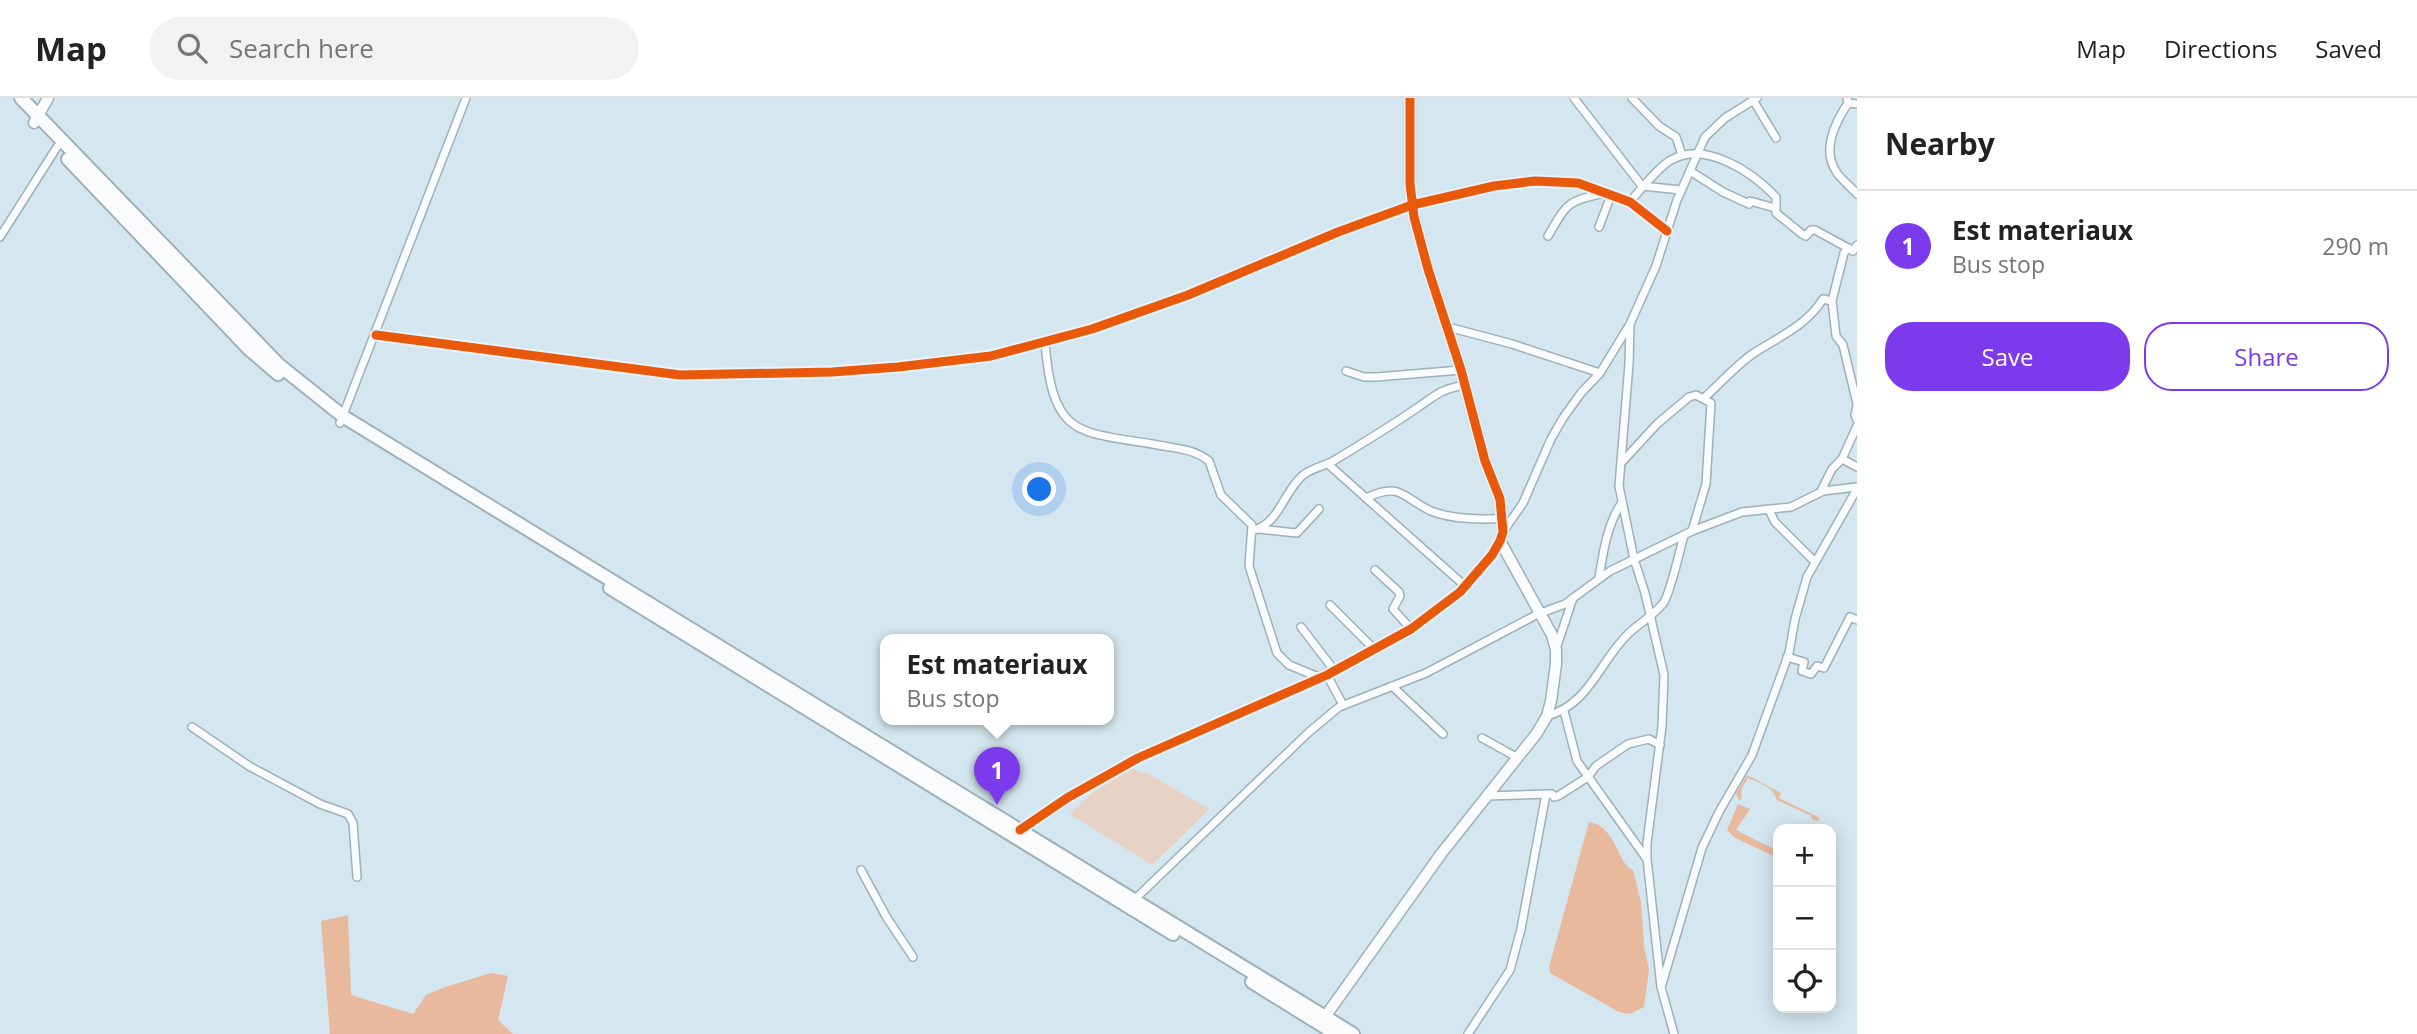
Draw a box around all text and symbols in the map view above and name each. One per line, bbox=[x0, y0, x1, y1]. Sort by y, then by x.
search box bbox=[149, 17, 639, 80]
text: Map bbox=[35, 26, 107, 71]
icon: search bbox=[173, 29, 211, 67]
text: Search here bbox=[229, 30, 374, 66]
text: Map bbox=[2076, 32, 2126, 65]
text: Directions bbox=[2164, 32, 2277, 65]
text: Saved bbox=[2315, 32, 2382, 65]
text: Nearby bbox=[1885, 123, 1995, 164]
text: Est materiaux bbox=[1952, 212, 2133, 248]
text: 1 bbox=[1901, 230, 1915, 262]
text: 290 m bbox=[2322, 230, 2389, 262]
text: Bus stop bbox=[1952, 248, 2045, 280]
button: Save bbox=[1885, 322, 2130, 391]
button: Share bbox=[2144, 322, 2389, 391]
your location bbox=[1022, 472, 1056, 506]
popup bbox=[880, 634, 1114, 725]
text: Est materiaux bbox=[907, 646, 1087, 682]
text: Bus stop bbox=[907, 682, 999, 714]
pin: 1 bbox=[974, 747, 1020, 805]
map controls bbox=[1773, 824, 1836, 1013]
button: + bbox=[1773, 824, 1836, 887]
button: − bbox=[1773, 887, 1836, 950]
button: locate bbox=[1773, 950, 1836, 1013]

